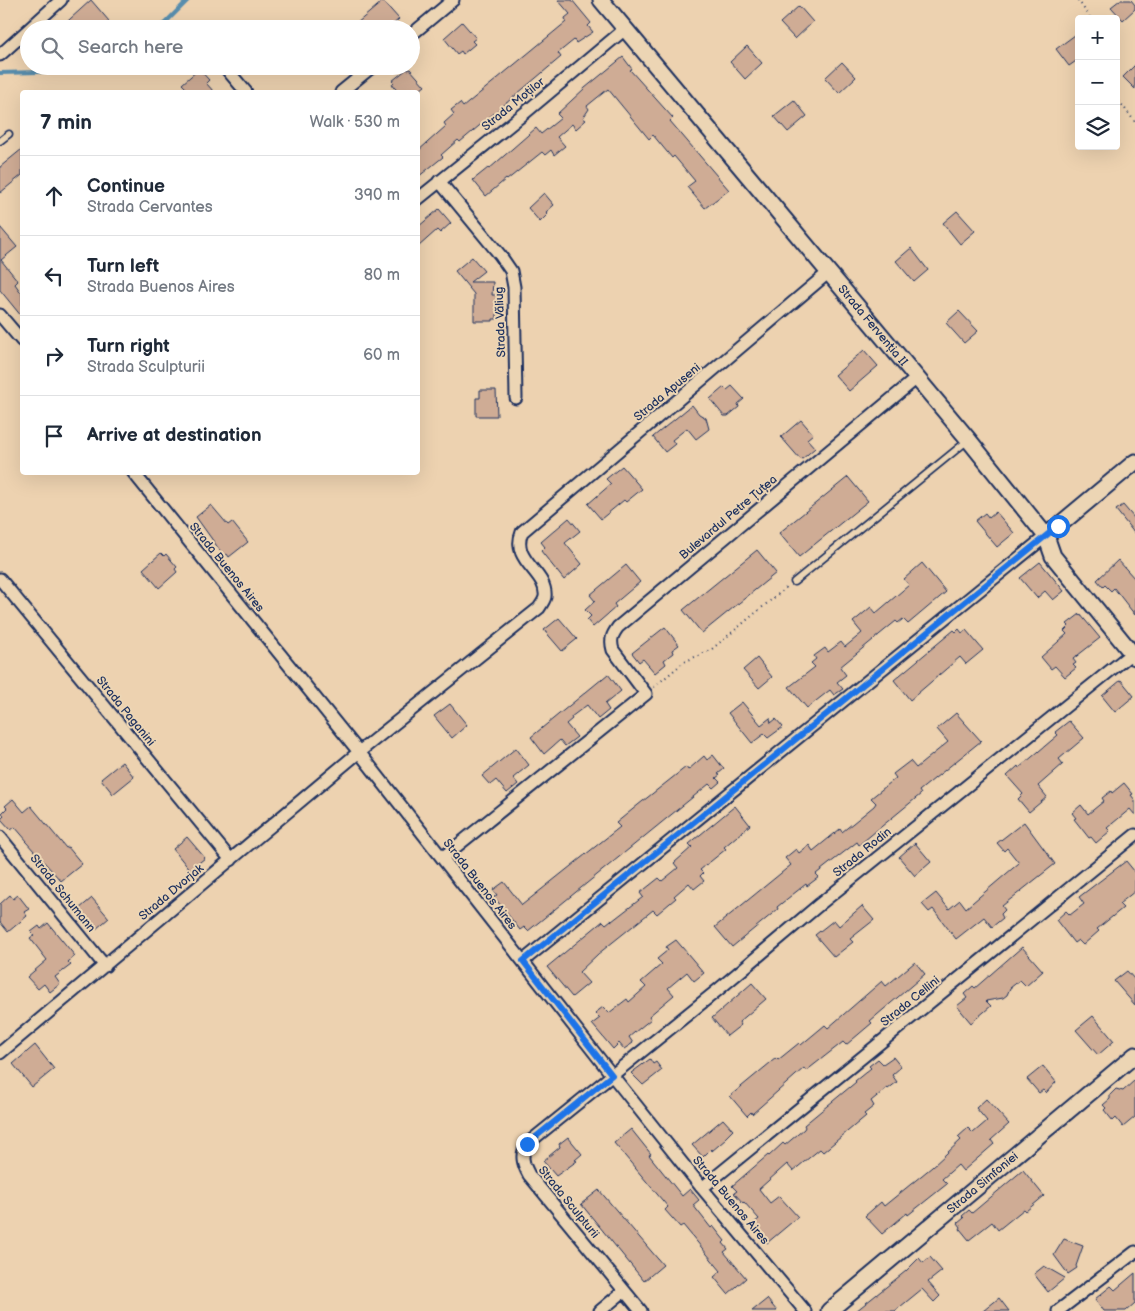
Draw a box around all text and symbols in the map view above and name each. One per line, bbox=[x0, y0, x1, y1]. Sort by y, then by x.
map controls bbox=[1075, 15, 1120, 150]
button: + bbox=[1075, 15, 1120, 60]
search box bbox=[20, 20, 420, 75]
icon: search bbox=[38, 34, 66, 62]
text: Search here bbox=[78, 36, 183, 59]
button: − bbox=[1075, 60, 1120, 105]
street label: Strada Moților bbox=[479, 74, 548, 134]
button: layers bbox=[1075, 105, 1120, 150]
text: 7 min bbox=[40, 110, 92, 135]
text: Walk · 530 m bbox=[309, 113, 400, 132]
text: Continue bbox=[87, 175, 165, 198]
icon: ahead bbox=[40, 182, 68, 210]
text: 390 m bbox=[354, 186, 400, 205]
text: Strada Cervantes bbox=[87, 198, 213, 217]
text: Turn left bbox=[87, 255, 159, 278]
icon: left bbox=[40, 262, 68, 290]
text: 80 m bbox=[364, 266, 400, 285]
text: Strada Buenos Aires bbox=[87, 278, 235, 297]
street label: Strada Fervenția II bbox=[834, 282, 911, 369]
street label: Strada Văliug bbox=[492, 286, 509, 358]
text: Turn right bbox=[87, 335, 170, 358]
icon: right bbox=[40, 342, 68, 370]
text: 60 m bbox=[363, 346, 400, 365]
text: Strada Sculpturii bbox=[87, 358, 205, 377]
street label: Strada Apuseni bbox=[631, 360, 704, 425]
icon: arrive bbox=[40, 422, 68, 450]
text: Arrive at destination bbox=[87, 424, 262, 447]
street label: Bulevardul Petre Țuțea bbox=[676, 472, 780, 563]
route start bbox=[1047, 515, 1070, 538]
street label: Strada Buenos Aires bbox=[186, 520, 267, 615]
street label: Strada Paganini bbox=[93, 673, 158, 749]
street label: Strada Rodin bbox=[830, 824, 895, 880]
street label: Strada Buenos Aires bbox=[440, 836, 520, 933]
street label: Strada Schumann bbox=[27, 851, 99, 935]
street label: Strada Dvorjak bbox=[136, 861, 207, 924]
street label: Strada Cellini bbox=[878, 973, 943, 1030]
route end bbox=[516, 1133, 539, 1156]
street label: Strada Simfoniei bbox=[944, 1149, 1022, 1217]
street label: Strada Buenos Aires bbox=[689, 1153, 772, 1248]
street label: Strada Sculpturii bbox=[535, 1163, 602, 1242]

